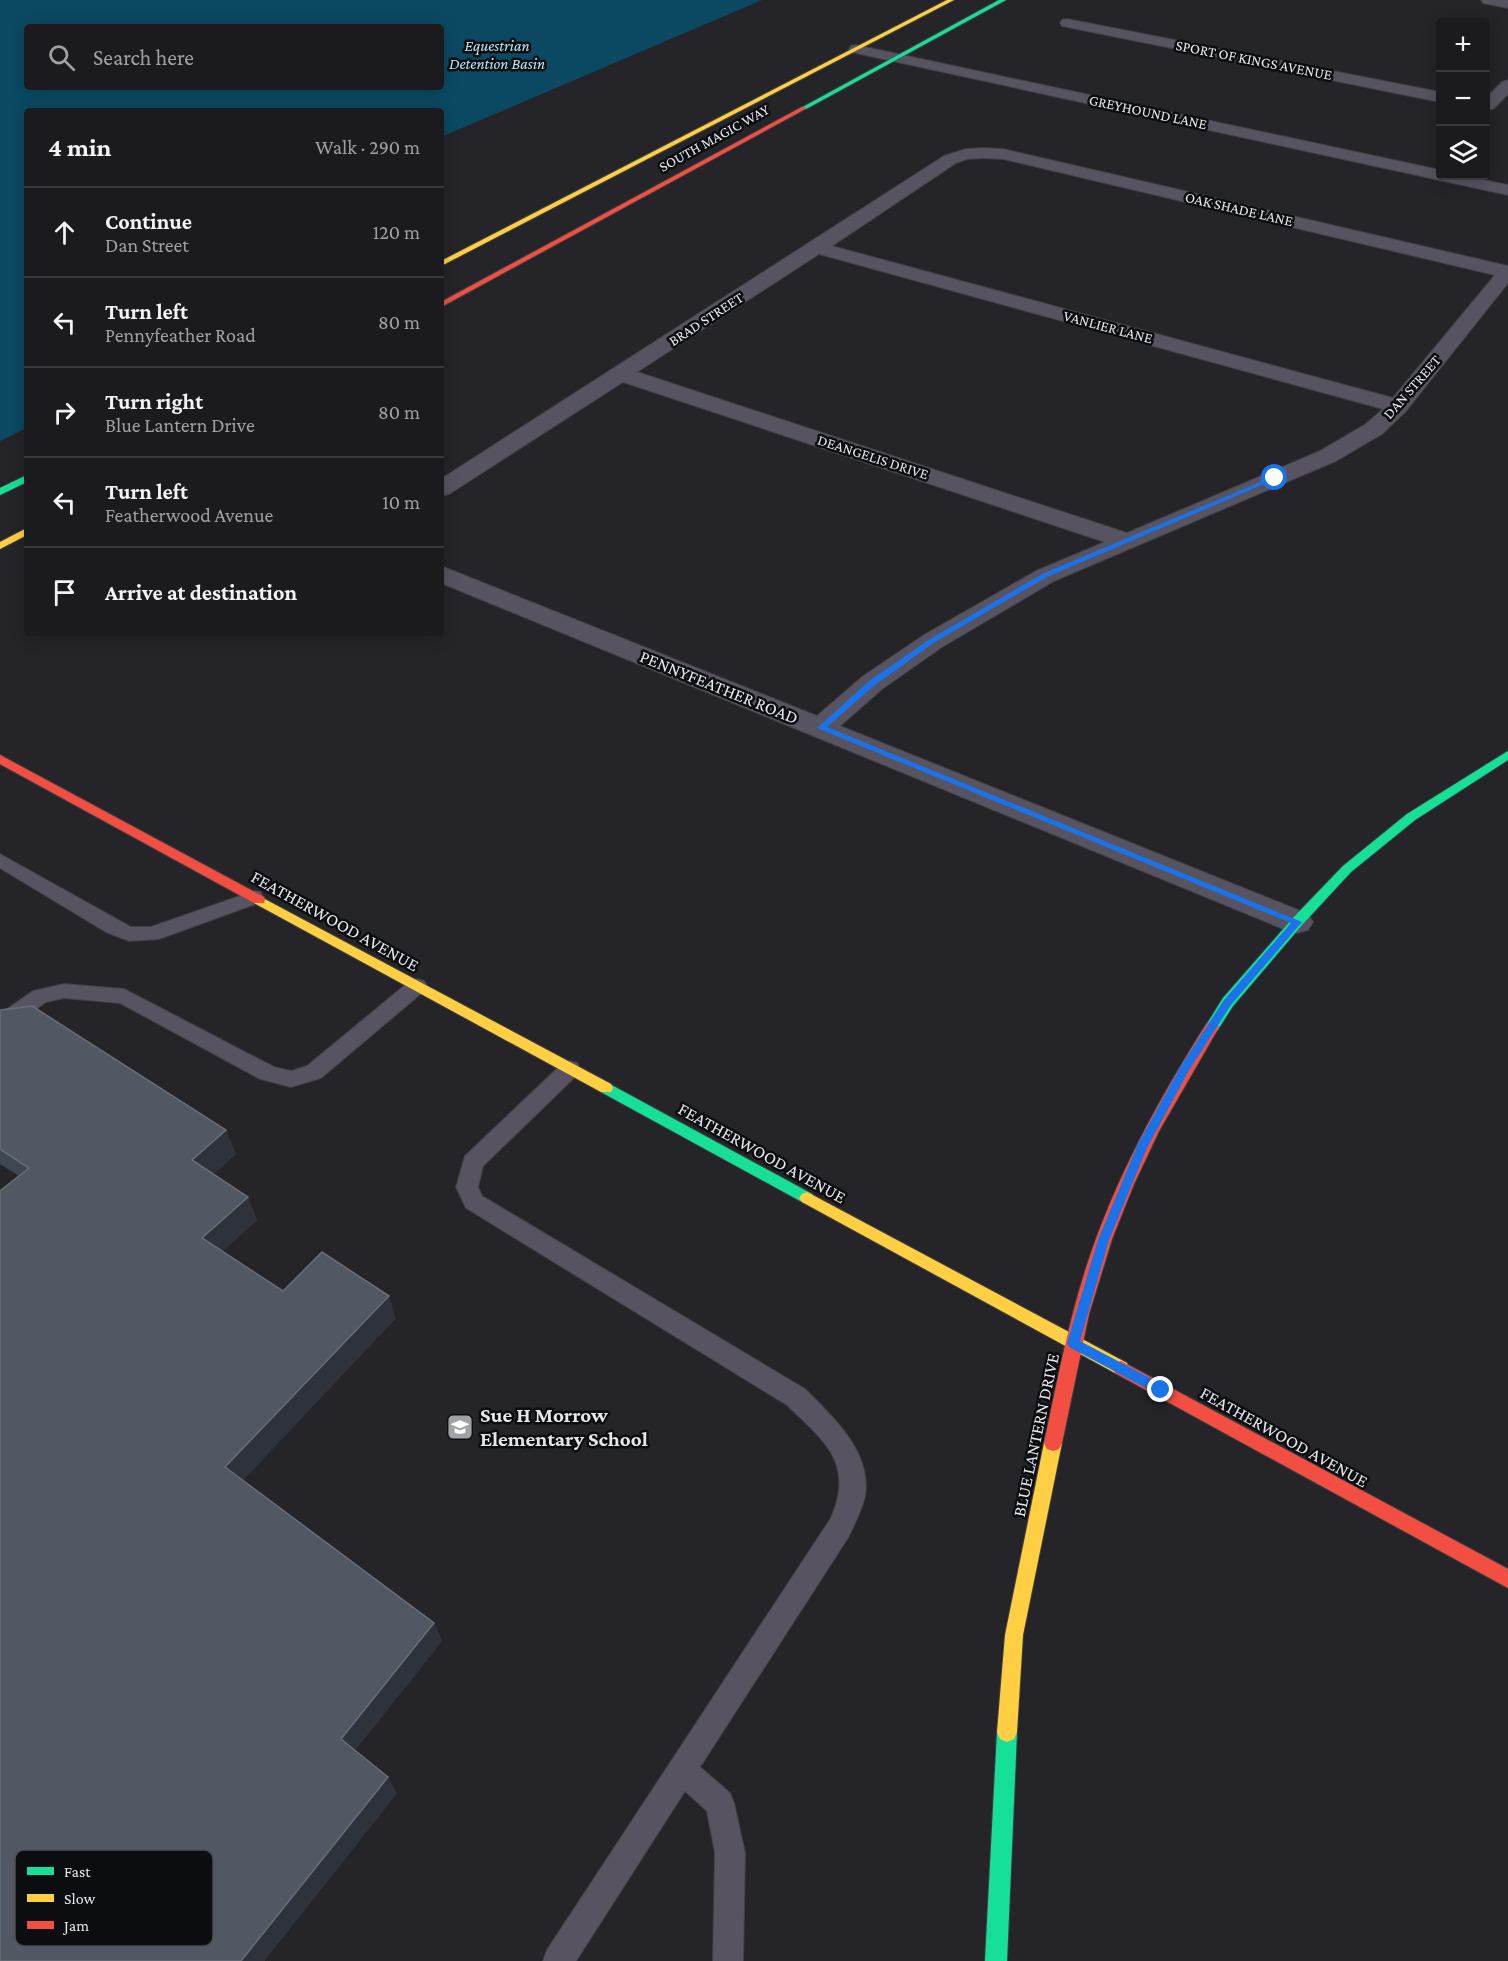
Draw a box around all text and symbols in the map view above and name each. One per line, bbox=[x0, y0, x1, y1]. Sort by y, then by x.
map controls bbox=[1436, 18, 1490, 180]
button: + bbox=[1436, 18, 1490, 72]
search box bbox=[24, 24, 444, 90]
water label: Equestrian Detention Basin bbox=[449, 37, 545, 72]
street label: SPORT OF KINGS AVENUE bbox=[1175, 37, 1333, 83]
icon: search bbox=[45, 41, 78, 74]
text: Search here bbox=[93, 45, 194, 70]
button: − bbox=[1436, 72, 1490, 126]
street label: GREYHOUND LANE bbox=[1088, 92, 1208, 132]
street label: SOUTH MAGIC WAY bbox=[656, 101, 772, 175]
button: layers bbox=[1436, 126, 1490, 180]
text: 4 min bbox=[48, 133, 112, 162]
text: Walk · 290 m bbox=[315, 136, 420, 158]
street label: OAK SHADE LANE bbox=[1183, 189, 1295, 229]
text: Continue bbox=[105, 209, 192, 234]
icon: ahead bbox=[48, 216, 81, 249]
text: 120 m bbox=[373, 221, 420, 243]
text: Dan Street bbox=[105, 234, 189, 256]
street label: BRAD STREET bbox=[666, 289, 746, 349]
text: Turn left bbox=[105, 299, 188, 324]
icon: left bbox=[48, 306, 81, 339]
street label: VANLIER LANE bbox=[1062, 307, 1154, 347]
text: 80 m bbox=[378, 311, 420, 333]
text: Pennyfeather Road bbox=[105, 324, 256, 346]
street label: DAN STREET bbox=[1380, 352, 1444, 422]
text: Turn right bbox=[105, 389, 203, 414]
icon: right bbox=[48, 396, 81, 429]
text: 80 m bbox=[378, 401, 420, 423]
text: Blue Lantern Drive bbox=[105, 414, 255, 436]
street label: DEANGELIS DRIVE bbox=[816, 432, 930, 482]
route start bbox=[1261, 464, 1287, 490]
text: Turn left bbox=[105, 479, 188, 504]
icon: left bbox=[48, 486, 81, 519]
text: 10 m bbox=[382, 491, 420, 513]
text: Featherwood Avenue bbox=[105, 504, 273, 526]
icon: arrive bbox=[48, 576, 81, 609]
text: Arrive at destination bbox=[105, 580, 297, 605]
street label: PENNYFEATHER ROAD bbox=[637, 646, 801, 728]
street label: FEATHERWOOD AVENUE bbox=[248, 867, 422, 975]
street label: FEATHERWOOD AVENUE bbox=[675, 1099, 849, 1207]
street label: BLUE LANTERN DRIVE bbox=[1009, 1351, 1063, 1519]
route end bbox=[1147, 1376, 1173, 1402]
street label: FEATHERWOOD AVENUE bbox=[1197, 1383, 1371, 1491]
place label: Sue H Morrow Elementary School bbox=[480, 1403, 648, 1451]
school or university icon: Sue H Morrow Elementary School bbox=[445, 1412, 475, 1442]
legend bbox=[15, 1850, 213, 1946]
text: Fast bbox=[64, 1863, 91, 1880]
text: Slow bbox=[64, 1890, 96, 1907]
text: Jam bbox=[62, 1917, 89, 1935]

